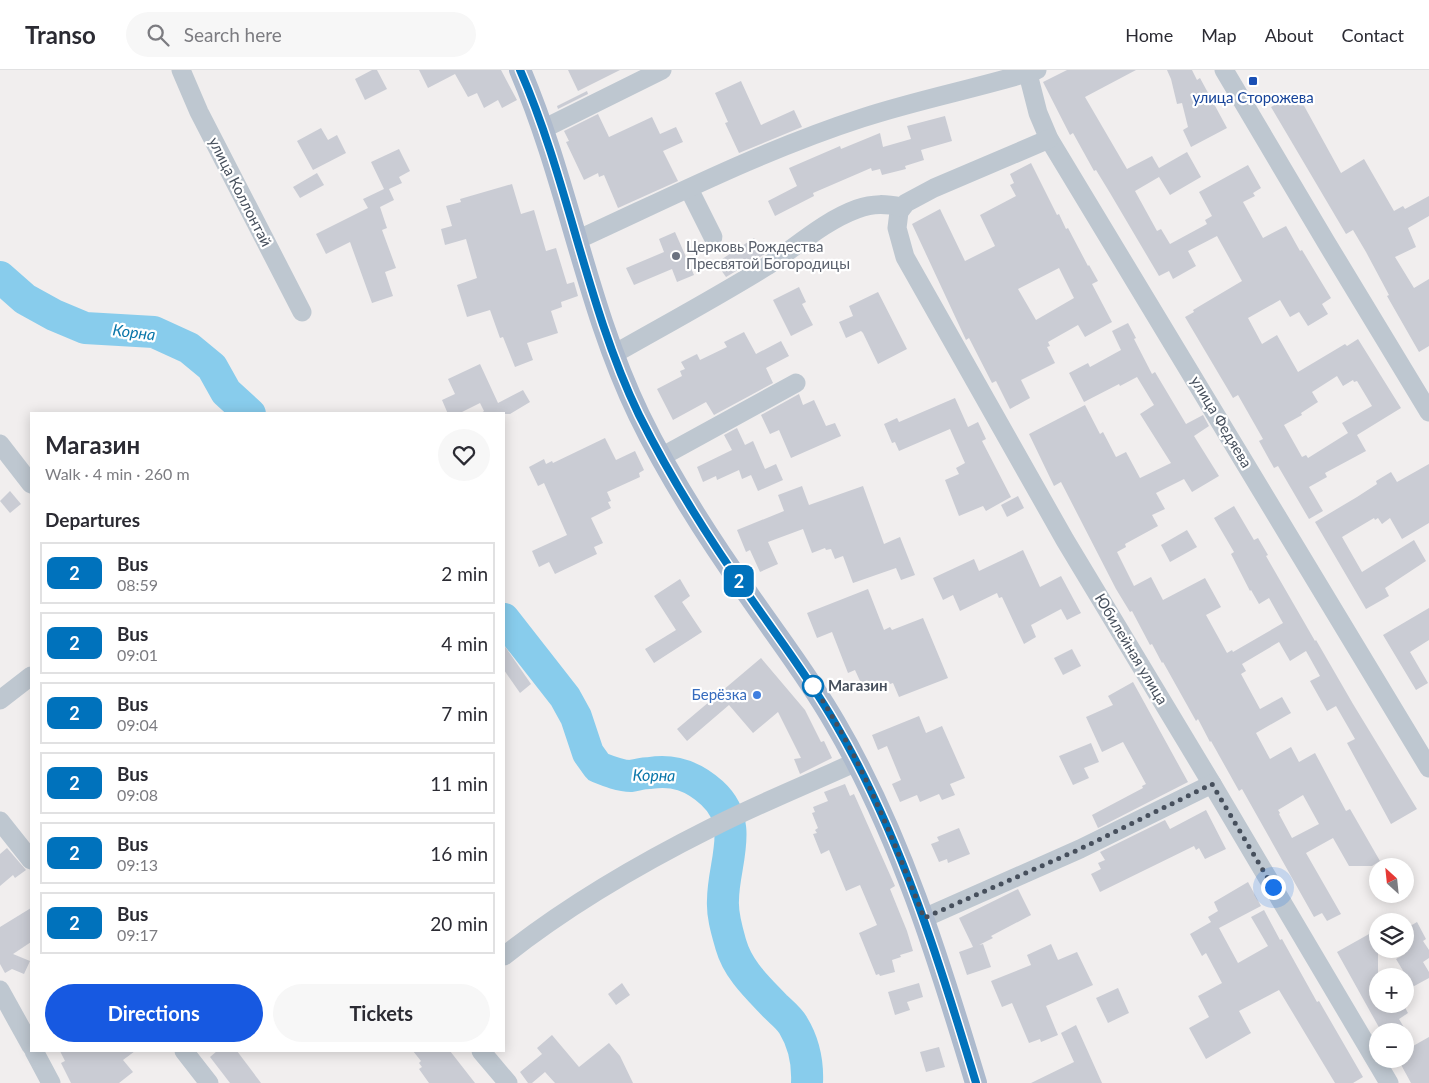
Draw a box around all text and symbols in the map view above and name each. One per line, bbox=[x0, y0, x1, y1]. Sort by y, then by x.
search box bbox=[126, 12, 476, 57]
text: Transo bbox=[25, 20, 96, 49]
icon: search bbox=[144, 21, 172, 49]
text: Search here bbox=[184, 23, 282, 46]
text: Home bbox=[1125, 24, 1173, 46]
text: Map bbox=[1201, 24, 1237, 46]
text: About bbox=[1265, 24, 1314, 46]
text: Contact bbox=[1342, 24, 1404, 46]
marker: улица Сторожева bbox=[1247, 75, 1259, 87]
place label: улица Сторожева bbox=[1192, 88, 1314, 106]
street label: улица Коллонтай bbox=[205, 134, 276, 249]
place label: Церковь Рождества Пресвятой Богородицы bbox=[686, 237, 850, 272]
marker: Церковь Рождества Пресвятой Богородицы bbox=[670, 250, 682, 262]
water label: Корна bbox=[112, 319, 156, 344]
street label: улица Федяева bbox=[1187, 372, 1256, 471]
button: heart bbox=[438, 429, 490, 481]
text: Магазин bbox=[45, 430, 140, 459]
text: Walk · 4 min · 260 m bbox=[45, 464, 190, 483]
text: Departures bbox=[45, 508, 140, 531]
text: Bus bbox=[117, 552, 148, 575]
text: 2 bbox=[69, 562, 80, 584]
text: 2 min bbox=[441, 562, 488, 585]
line badge: 2 bbox=[723, 565, 755, 597]
text: 2 bbox=[734, 570, 744, 592]
text: 08:59 bbox=[117, 575, 158, 594]
street label: Юбилейная улица bbox=[1092, 590, 1172, 707]
text: Bus bbox=[117, 622, 148, 645]
text: 2 bbox=[69, 632, 80, 654]
text: 4 min bbox=[441, 632, 488, 655]
text: 09:01 bbox=[117, 645, 158, 664]
marker: Магазин bbox=[802, 675, 824, 697]
place label: Магазин bbox=[828, 676, 888, 694]
place label: Берёзка bbox=[692, 685, 747, 703]
marker: Берёзка bbox=[751, 689, 763, 701]
text: Bus bbox=[117, 692, 148, 715]
text: 2 bbox=[69, 702, 80, 724]
text: 7 min bbox=[441, 702, 488, 725]
text: 09:04 bbox=[117, 715, 158, 734]
text: Bus bbox=[117, 762, 148, 785]
water label: Корна bbox=[632, 765, 676, 784]
text: 2 bbox=[69, 772, 80, 794]
text: 11 min bbox=[430, 772, 488, 795]
text: 09:08 bbox=[117, 785, 158, 804]
text: Bus bbox=[117, 832, 148, 855]
text: 2 bbox=[69, 842, 80, 864]
text: 16 min bbox=[430, 842, 488, 865]
text: 09:13 bbox=[117, 855, 158, 874]
north arrow bbox=[1369, 858, 1414, 902]
map controls bbox=[1369, 858, 1414, 1068]
your location bbox=[1261, 875, 1286, 900]
text: Bus bbox=[117, 902, 148, 925]
text: 2 bbox=[69, 912, 80, 934]
text: 20 min bbox=[430, 912, 488, 935]
button: layers bbox=[1369, 913, 1414, 958]
text: 09:17 bbox=[117, 925, 158, 944]
button: + bbox=[1369, 968, 1414, 1013]
button: Directions bbox=[45, 984, 263, 1042]
button: Tickets bbox=[273, 984, 490, 1042]
button: − bbox=[1369, 1023, 1414, 1068]

